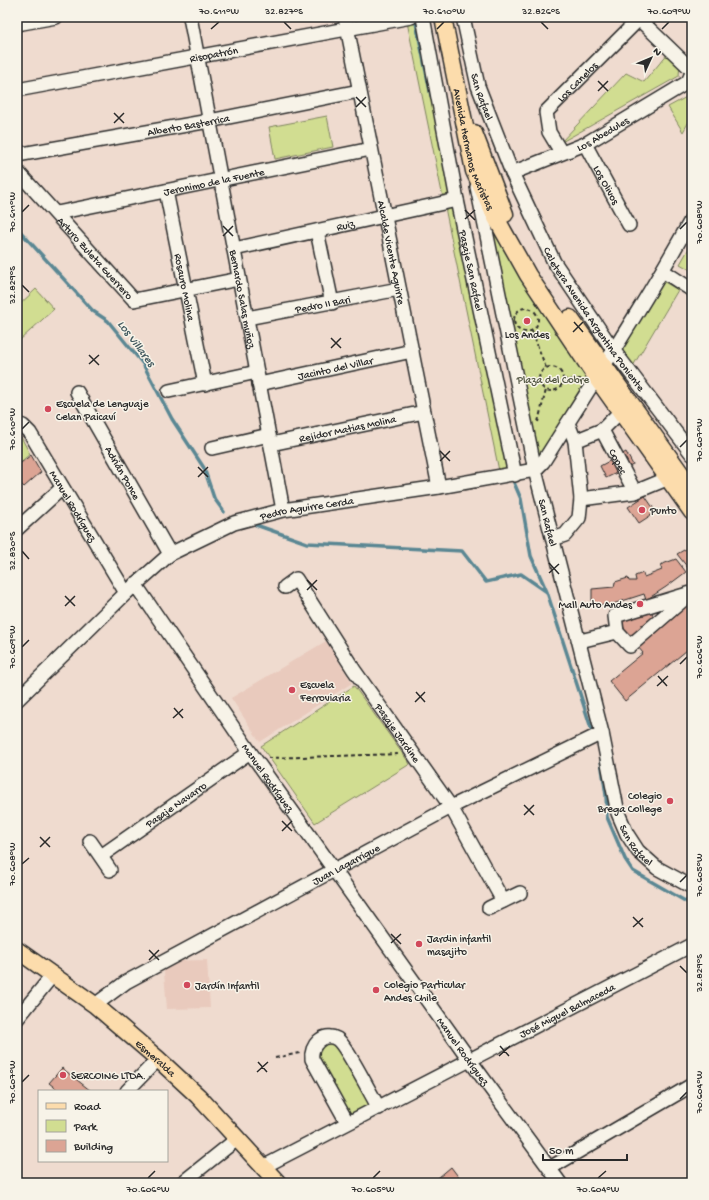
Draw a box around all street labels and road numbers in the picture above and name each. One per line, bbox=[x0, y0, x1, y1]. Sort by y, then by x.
street label: Risopatrón bbox=[189, 45, 240, 66]
street label: Los Canelos bbox=[556, 60, 601, 105]
street label: San Rafael bbox=[467, 73, 495, 123]
street label: Avenida Hermanos Maristas bbox=[450, 88, 496, 213]
street label: Alberto Basterrica bbox=[147, 113, 232, 140]
street label: Los Abedules bbox=[575, 115, 632, 155]
street label: Los Olivos bbox=[590, 164, 621, 208]
street label: Jeronimo de la Fuente bbox=[163, 167, 266, 199]
street label: Alcalde Vicente Aguirre bbox=[374, 200, 406, 306]
street label: Arturo Zuleta Guerrero bbox=[54, 215, 135, 303]
street label: Ruiz bbox=[336, 218, 357, 234]
street label: Pasaje San Rafael bbox=[455, 228, 484, 313]
street label: Caletera Avenida Argentina Poniente bbox=[540, 246, 646, 394]
street label: Bernardo Salas muñoz bbox=[226, 248, 257, 351]
street label: Rosauro Molina bbox=[171, 253, 196, 323]
street label: Pedro II Bari bbox=[293, 294, 352, 317]
street label: Jacinto del Villar bbox=[297, 355, 376, 383]
street label: Rejidor Matias Molina bbox=[298, 414, 398, 446]
street label: Adrián Ponce bbox=[102, 445, 142, 503]
street label: Copec bbox=[605, 447, 629, 477]
street label: Manuel Rodríguez bbox=[46, 469, 98, 546]
street label: Pedro Aguirre Cerda bbox=[258, 496, 355, 524]
street label: San Rafael bbox=[535, 498, 558, 548]
street label: Pasaje Jardine bbox=[371, 701, 422, 766]
street label: Manuel Rodríguez bbox=[238, 742, 296, 816]
street label: Pasaje Navarro bbox=[143, 780, 210, 832]
street label: San Rafael bbox=[616, 823, 655, 870]
street label: Juan Lagarrigue bbox=[311, 842, 383, 889]
street label: José Miguel Balmaceda bbox=[518, 981, 618, 1041]
street label: Manuel Rodríguez bbox=[433, 1016, 491, 1090]
street label: Esmeralda bbox=[132, 1038, 178, 1081]

